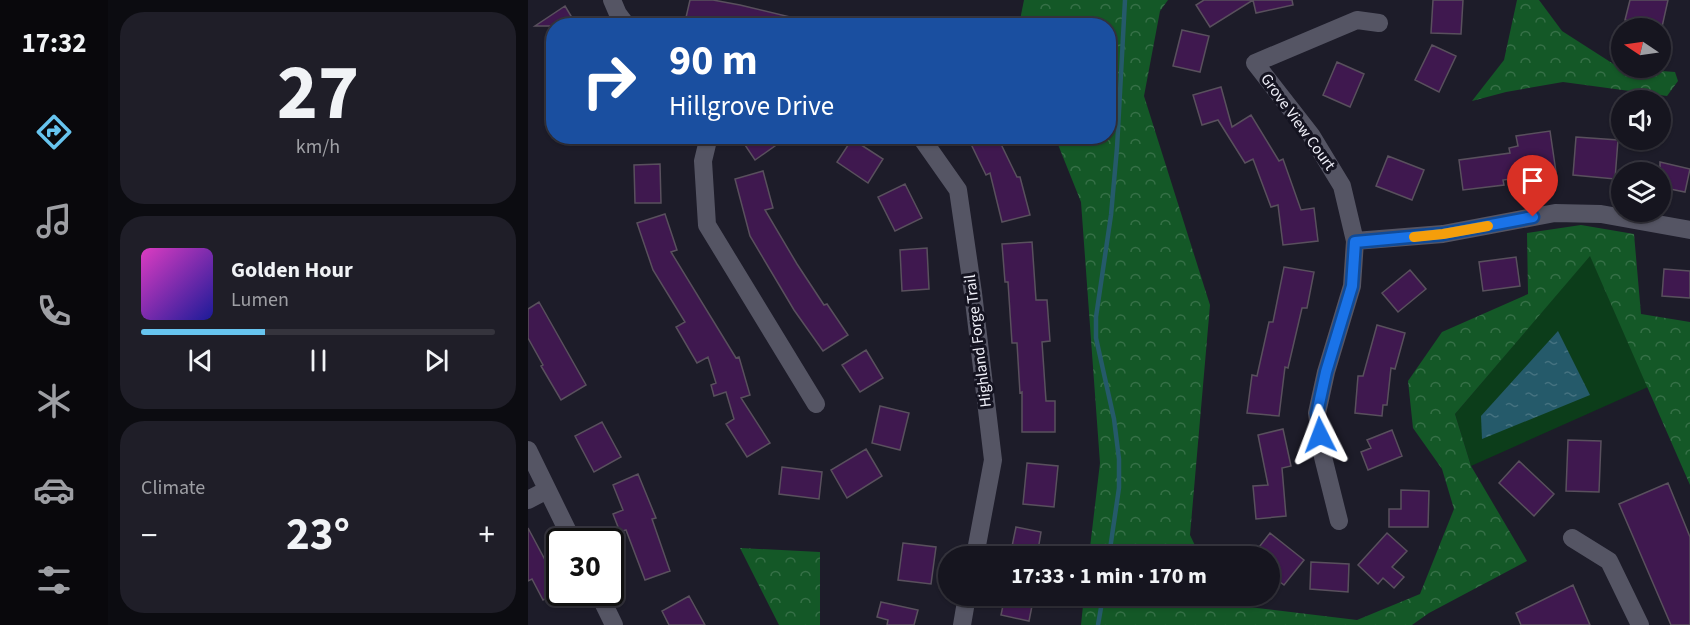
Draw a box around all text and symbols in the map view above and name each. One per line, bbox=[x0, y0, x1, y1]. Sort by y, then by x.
north arrow bbox=[1611, 18, 1671, 78]
map controls bbox=[1611, 18, 1671, 222]
text: 17:32 bbox=[21, 24, 87, 63]
text: 90 m bbox=[669, 31, 758, 91]
text: 27 bbox=[277, 38, 359, 149]
icon: right bbox=[570, 42, 648, 120]
street label: Grove View Court bbox=[1255, 69, 1341, 175]
text: Hillgrove Drive bbox=[669, 87, 834, 126]
button: sound bbox=[1611, 90, 1671, 150]
icon: directions bbox=[33, 111, 75, 153]
text: km/h bbox=[296, 133, 340, 161]
pin bbox=[1507, 155, 1558, 217]
button: layers bbox=[1611, 162, 1671, 222]
icon: arrive bbox=[1516, 164, 1549, 197]
icon: music bbox=[33, 200, 75, 242]
text: Golden Hour bbox=[231, 254, 353, 286]
street label: Highland Forge Trail bbox=[959, 273, 997, 409]
text: Lumen bbox=[231, 286, 289, 314]
icon: phone bbox=[33, 290, 75, 332]
icon: previous bbox=[184, 344, 217, 377]
icon: pause bbox=[302, 344, 335, 377]
icon: next bbox=[420, 344, 453, 377]
icon: climate bbox=[33, 380, 75, 422]
position arrow bbox=[1288, 403, 1352, 467]
icon: car bbox=[33, 469, 75, 511]
text: Climate bbox=[141, 474, 205, 502]
text: 23° bbox=[286, 503, 350, 567]
text: − bbox=[141, 512, 157, 559]
text: + bbox=[479, 512, 495, 559]
speed limit sign: 30 bbox=[546, 528, 624, 606]
icon: filters bbox=[33, 559, 75, 601]
text: 17:33 · 1 min · 170 m bbox=[1011, 560, 1207, 592]

